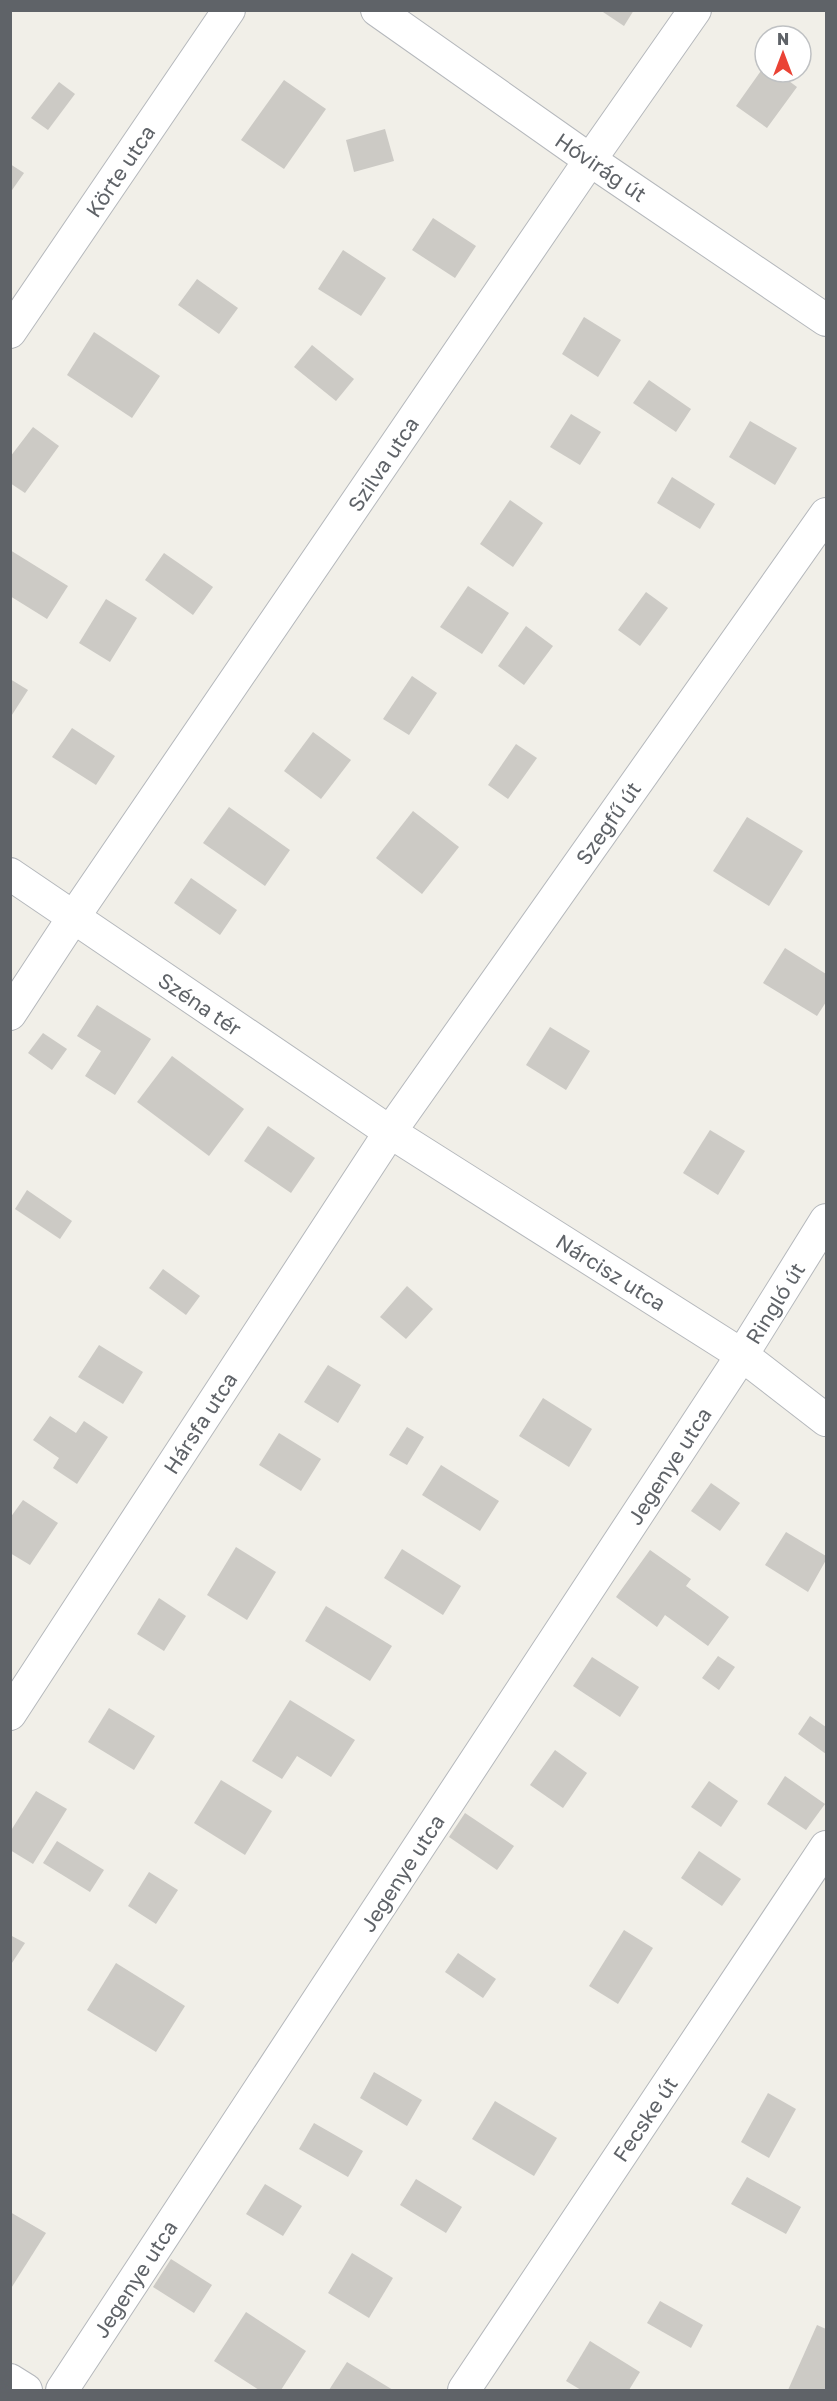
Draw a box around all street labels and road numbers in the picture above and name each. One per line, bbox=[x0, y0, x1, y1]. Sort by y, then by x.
street label: Körte utca bbox=[80, 120, 160, 222]
street label: Hóvirág út bbox=[550, 127, 652, 207]
street label: Szilva utca bbox=[342, 412, 424, 516]
street label: Szegfű út bbox=[570, 776, 646, 870]
street label: Széna tér bbox=[153, 967, 247, 1041]
street label: Nárcisz utca bbox=[551, 1228, 671, 1316]
street label: Ringló út bbox=[740, 1257, 810, 1349]
street label: Hársfa utca bbox=[158, 1367, 242, 1479]
street label: Jegenye utca bbox=[621, 1402, 717, 1530]
street label: Jegenye utca bbox=[354, 1809, 450, 1937]
street label: Fecske út bbox=[607, 2072, 683, 2166]
street label: Jegenye utca bbox=[87, 2215, 183, 2343]

